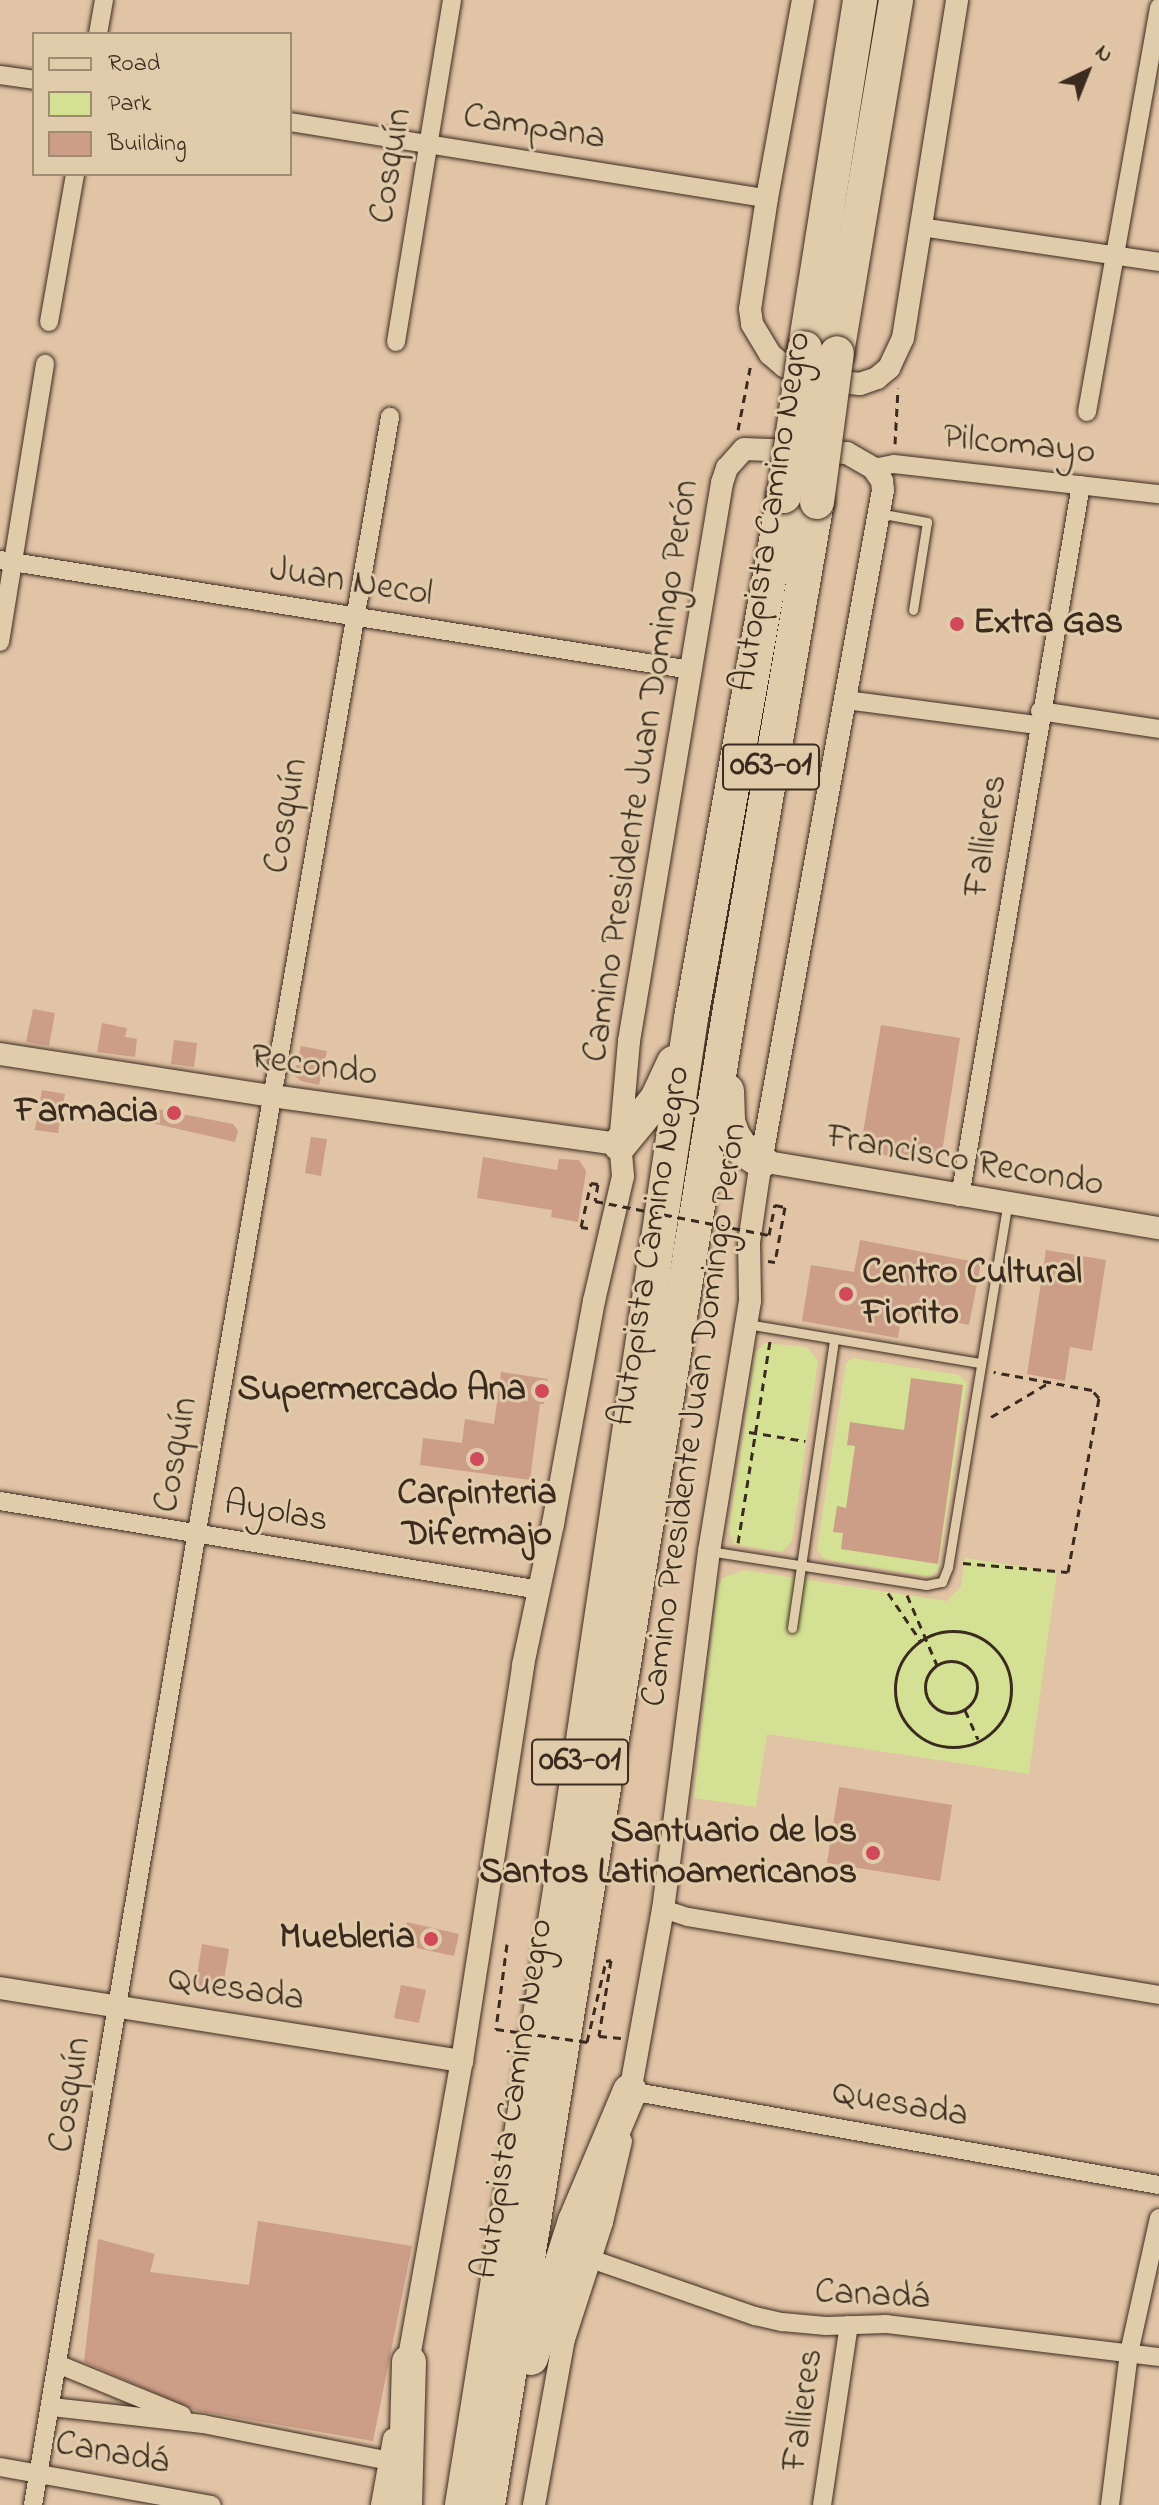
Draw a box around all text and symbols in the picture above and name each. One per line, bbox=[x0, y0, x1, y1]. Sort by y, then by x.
legend bbox=[32, 32, 292, 176]
north arrow bbox=[1047, 32, 1127, 112]
text: N bbox=[1087, 38, 1120, 71]
text: Road bbox=[108, 47, 160, 82]
text: Park bbox=[108, 87, 151, 122]
street label: Campana bbox=[460, 95, 608, 161]
street label: Cosquín bbox=[362, 105, 422, 227]
text: Building bbox=[108, 127, 187, 162]
street label: Autopista Camino Negro bbox=[722, 329, 822, 695]
street label: Pilcomayo bbox=[941, 417, 1097, 475]
street label: Camino Presidente Juan Domingo Perón bbox=[575, 477, 709, 1065]
street label: Juan Necol bbox=[266, 549, 436, 617]
place label: Extra Gas bbox=[973, 602, 1123, 646]
marker: Extra Gas bbox=[948, 615, 966, 633]
road number: 063-01 bbox=[721, 737, 821, 797]
street label: Cosquín bbox=[256, 755, 318, 877]
street label: Fallieres bbox=[956, 772, 1018, 900]
street label: Recondo bbox=[248, 1037, 380, 1097]
street label: Autopista Camino Negro bbox=[601, 1063, 701, 1429]
place label: Farmacia bbox=[15, 1091, 158, 1135]
marker: Farmacia bbox=[165, 1104, 183, 1122]
street label: Francisco Recondo bbox=[823, 1116, 1107, 1208]
street label: Camino Presidente Juan Domingo Perón bbox=[633, 1120, 757, 1710]
place label: Centro Cultural Fiorito bbox=[862, 1251, 1082, 1336]
marker: Centro Cultural Fiorito bbox=[837, 1285, 855, 1303]
place label: Supermercado Ana bbox=[238, 1369, 526, 1413]
marker: Supermercado Ana bbox=[533, 1382, 551, 1400]
street label: Cosquín bbox=[146, 1394, 208, 1516]
marker: Carpinteria Difermajo bbox=[468, 1450, 486, 1468]
place label: Carpinteria Difermajo bbox=[397, 1472, 557, 1557]
street label: Ayolas bbox=[221, 1483, 331, 1543]
road number: 063-01 bbox=[530, 1732, 630, 1792]
place label: Santuario de los Santos Latinoamericanos bbox=[479, 1810, 857, 1895]
marker: Santuario de los Santos Latinoamericanos bbox=[864, 1844, 882, 1862]
street label: Autopista Camino Negro bbox=[464, 1916, 564, 2282]
place label: Muebleria bbox=[279, 1917, 415, 1961]
marker: Muebleria bbox=[422, 1930, 440, 1948]
street label: Quesada bbox=[165, 1958, 307, 2022]
street label: Cosquín bbox=[41, 2034, 101, 2156]
street label: Quesada bbox=[829, 2072, 971, 2138]
street label: Canadá bbox=[814, 2271, 930, 2321]
street label: Fallieres bbox=[774, 2346, 834, 2474]
street label: Canadá bbox=[52, 2423, 172, 2485]

